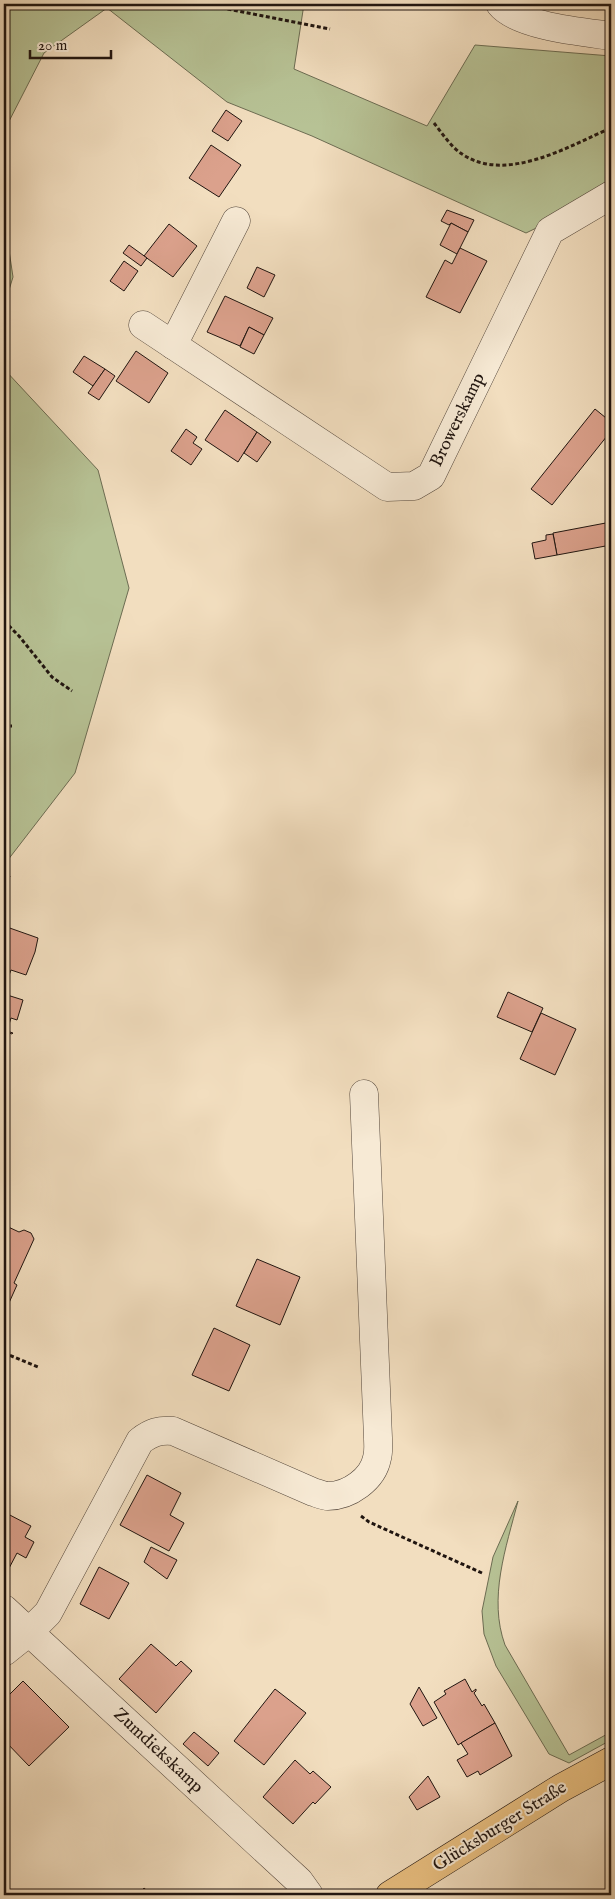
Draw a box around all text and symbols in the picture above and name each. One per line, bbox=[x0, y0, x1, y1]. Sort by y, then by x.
scale bar bbox=[30, 28, 111, 60]
text: 20 m bbox=[38, 36, 68, 55]
street label: Browerskamp bbox=[425, 369, 491, 471]
street label: Zumdiekskamp bbox=[108, 1703, 208, 1799]
street label: Glücksburger Straße bbox=[429, 1777, 571, 1877]

